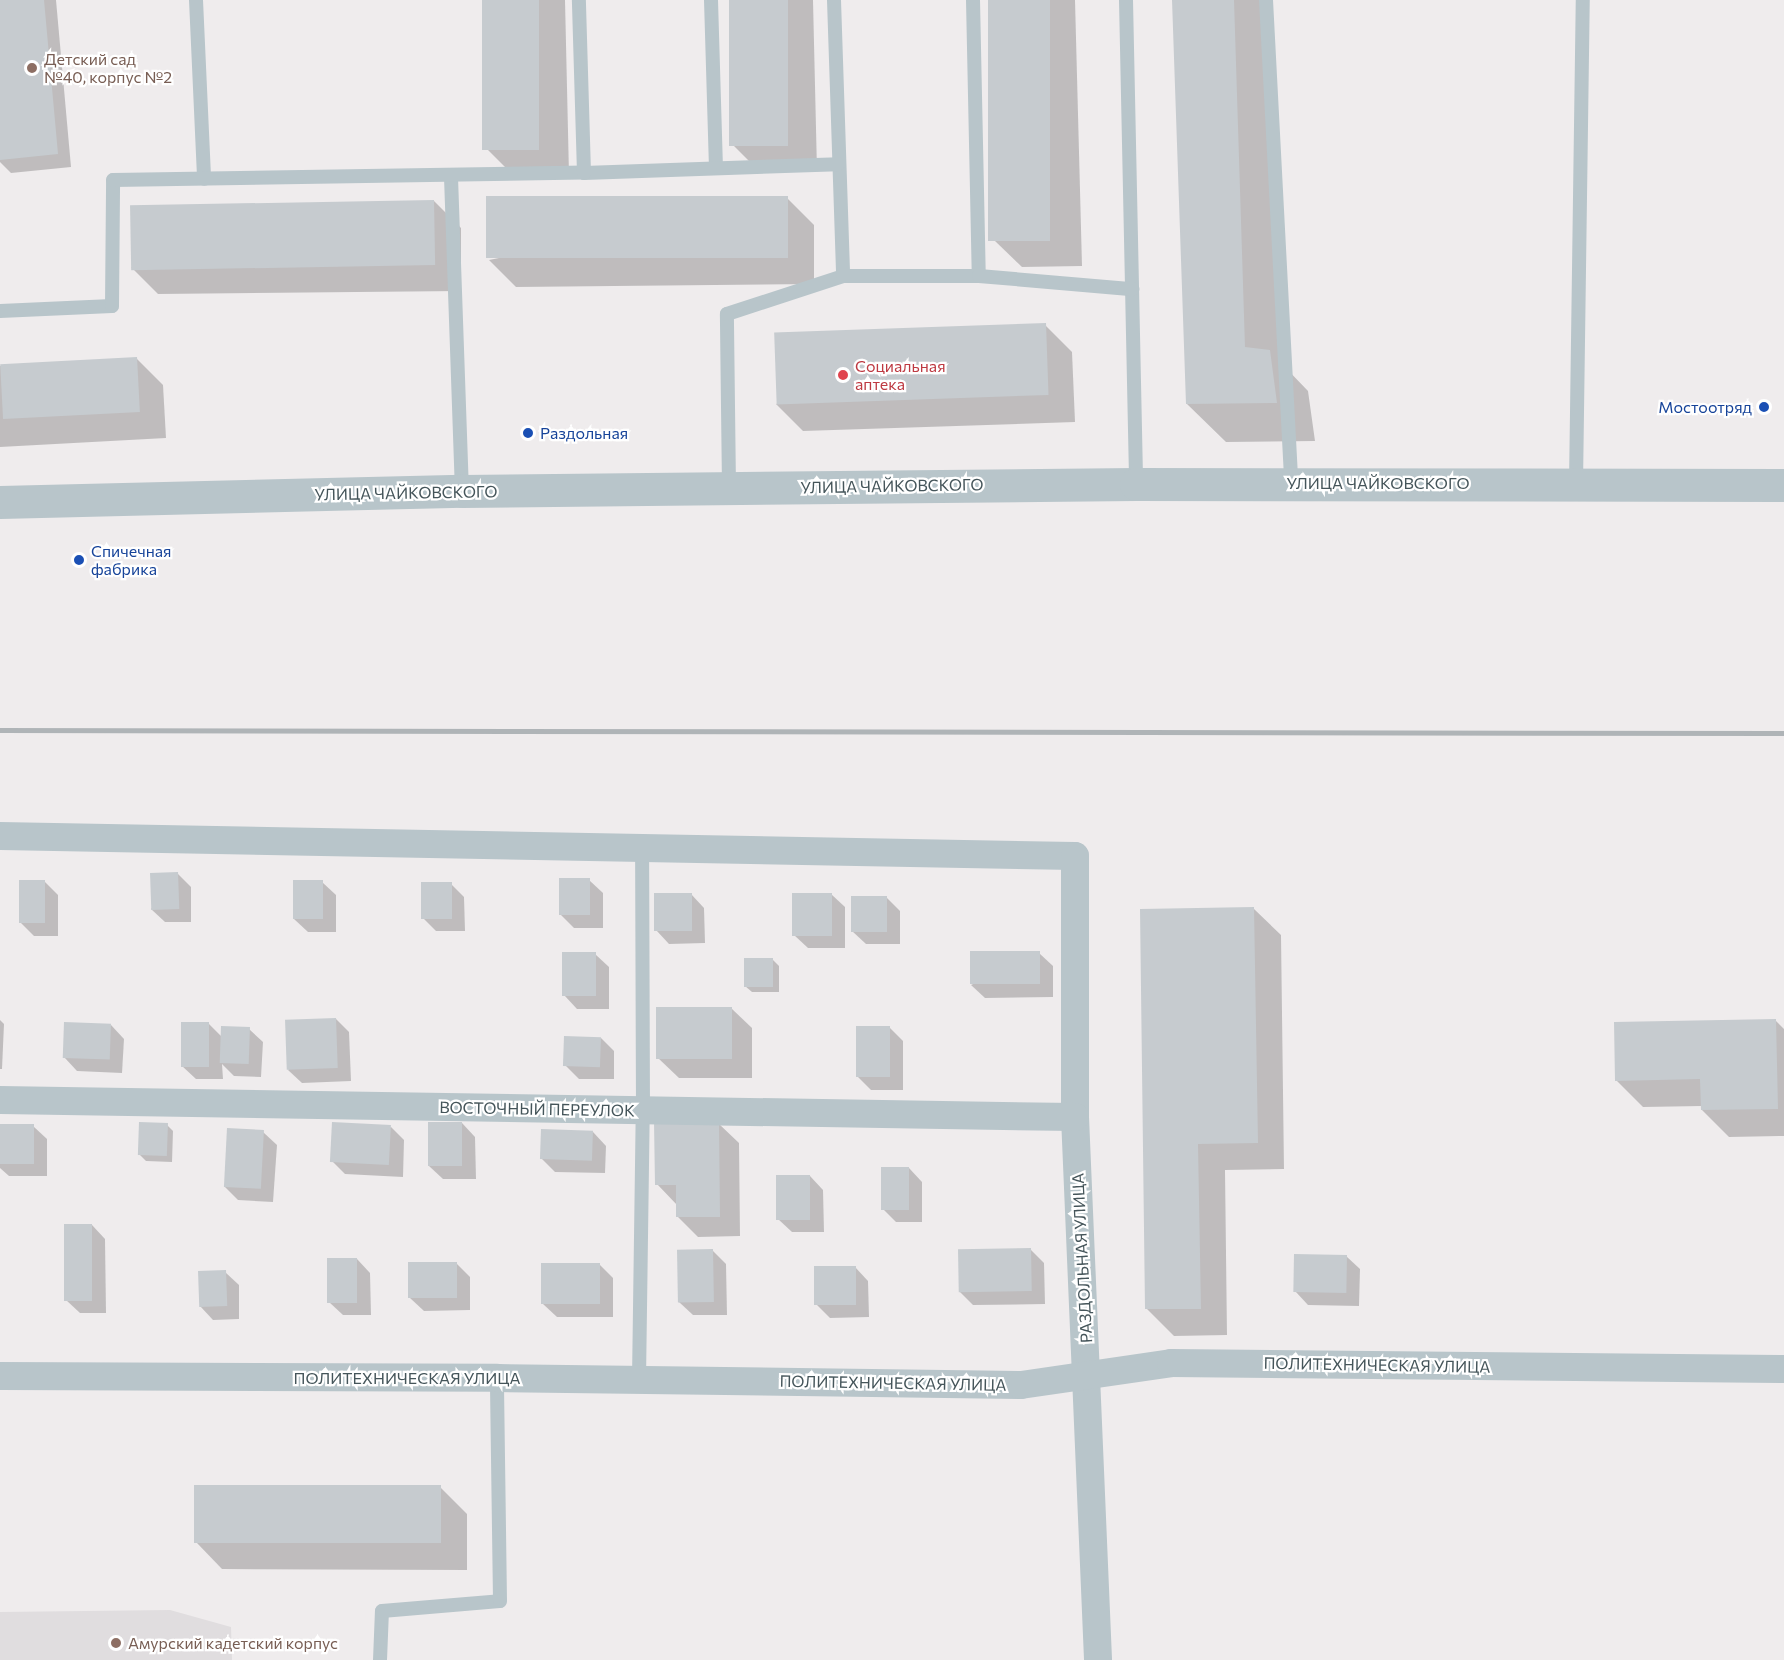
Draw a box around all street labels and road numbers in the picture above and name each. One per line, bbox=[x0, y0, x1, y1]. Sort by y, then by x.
street label: УЛИЦА ЧАЙКОВСКОГО bbox=[1286, 473, 1470, 493]
street label: УЛИЦА ЧАЙКОВСКОГО bbox=[800, 475, 984, 497]
street label: УЛИЦА ЧАЙКОВСКОГО bbox=[314, 482, 498, 504]
street label: ВОСТОЧНЫЙ ПЕРЕУЛОК bbox=[439, 1098, 635, 1120]
street label: РАЗДОЛЬНАЯ УЛИЦА bbox=[1068, 1172, 1096, 1344]
street label: ПОЛИТЕХНИЧЕСКАЯ УЛИЦА bbox=[1263, 1353, 1491, 1377]
street label: ПОЛИТЕХНИЧЕСКАЯ УЛИЦА bbox=[293, 1368, 521, 1388]
street label: ПОЛИТЕХНИЧЕСКАЯ УЛИЦА bbox=[779, 1371, 1007, 1395]

